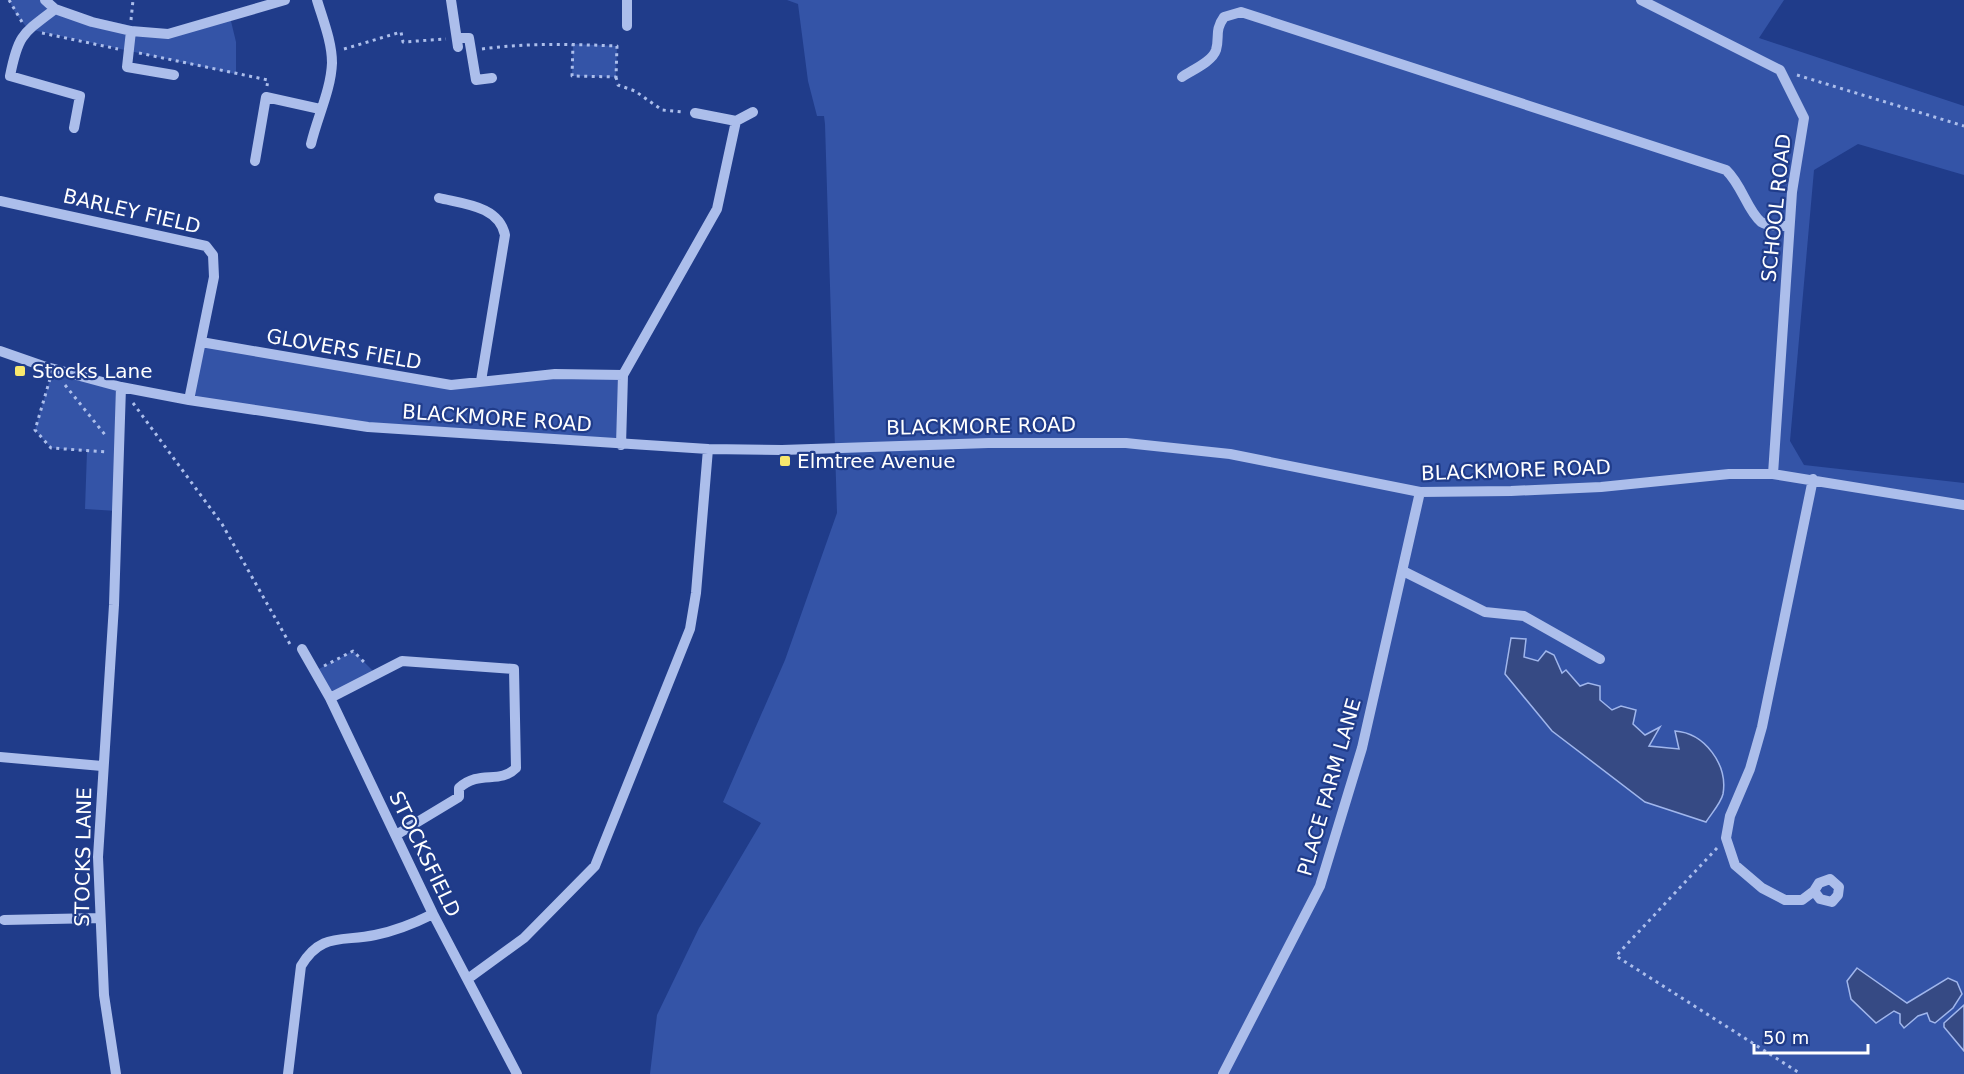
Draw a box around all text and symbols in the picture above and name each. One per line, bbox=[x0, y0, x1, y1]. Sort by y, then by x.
street label: SCHOOL ROAD bbox=[1756, 133, 1796, 283]
street label: BARLEY FIELD bbox=[61, 184, 203, 238]
street label: GLOVERS FIELD bbox=[265, 324, 423, 374]
place label: Stocks Lane bbox=[32, 359, 153, 383]
marker: Stocks Lane bbox=[13, 364, 27, 378]
street label: BLACKMORE ROAD bbox=[401, 399, 593, 437]
street label: BLACKMORE ROAD bbox=[886, 412, 1076, 440]
place label: Elmtree Avenue bbox=[797, 449, 956, 473]
marker: Elmtree Avenue bbox=[778, 454, 792, 468]
street label: BLACKMORE ROAD bbox=[1421, 455, 1611, 485]
street label: PLACE FARM LANE bbox=[1292, 695, 1366, 879]
street label: STOCKS LANE bbox=[70, 787, 96, 927]
street label: STOCKSFIELD bbox=[384, 787, 466, 921]
scale bar bbox=[1754, 1017, 1868, 1055]
text: 50 m bbox=[1763, 1027, 1809, 1048]

